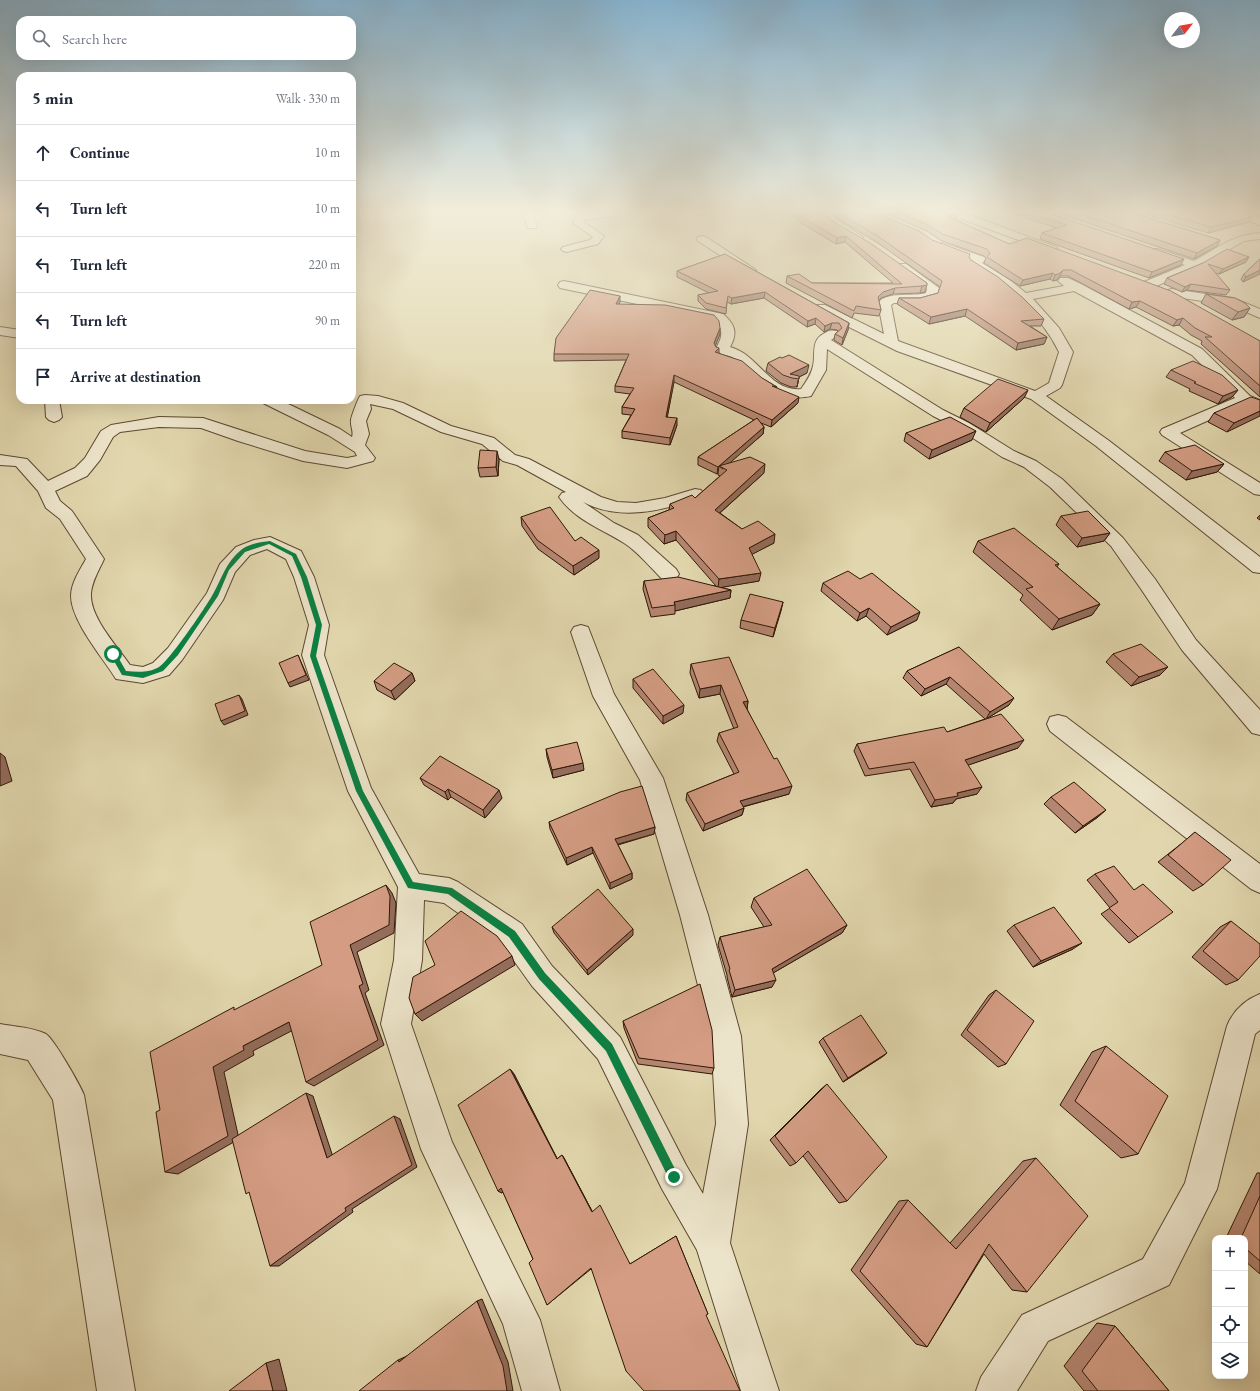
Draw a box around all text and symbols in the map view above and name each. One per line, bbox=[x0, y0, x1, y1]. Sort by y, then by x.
north arrow bbox=[1164, 12, 1200, 48]
search box bbox=[16, 16, 356, 60]
icon: search bbox=[30, 27, 52, 49]
text: Search here bbox=[62, 29, 127, 48]
text: 5 min bbox=[32, 87, 73, 109]
text: Walk · 330 m bbox=[276, 90, 340, 107]
icon: ahead bbox=[32, 142, 54, 164]
text: Continue bbox=[70, 143, 130, 162]
text: 10 m bbox=[315, 144, 340, 161]
icon: left bbox=[32, 198, 54, 220]
text: Turn left bbox=[70, 199, 127, 218]
text: 10 m bbox=[315, 200, 340, 217]
icon: left bbox=[32, 254, 54, 276]
text: Turn left bbox=[70, 255, 127, 274]
text: 220 m bbox=[309, 256, 340, 273]
icon: left bbox=[32, 310, 54, 332]
text: Turn left bbox=[70, 311, 127, 330]
text: 90 m bbox=[315, 312, 340, 329]
icon: arrive bbox=[32, 366, 54, 388]
text: Arrive at destination bbox=[70, 367, 201, 386]
route start bbox=[104, 645, 122, 663]
route end bbox=[665, 1168, 683, 1186]
map controls bbox=[1212, 1235, 1248, 1379]
button: + bbox=[1212, 1235, 1248, 1271]
button: − bbox=[1212, 1271, 1248, 1307]
button: locate bbox=[1212, 1307, 1248, 1343]
button: layers bbox=[1212, 1343, 1248, 1379]

